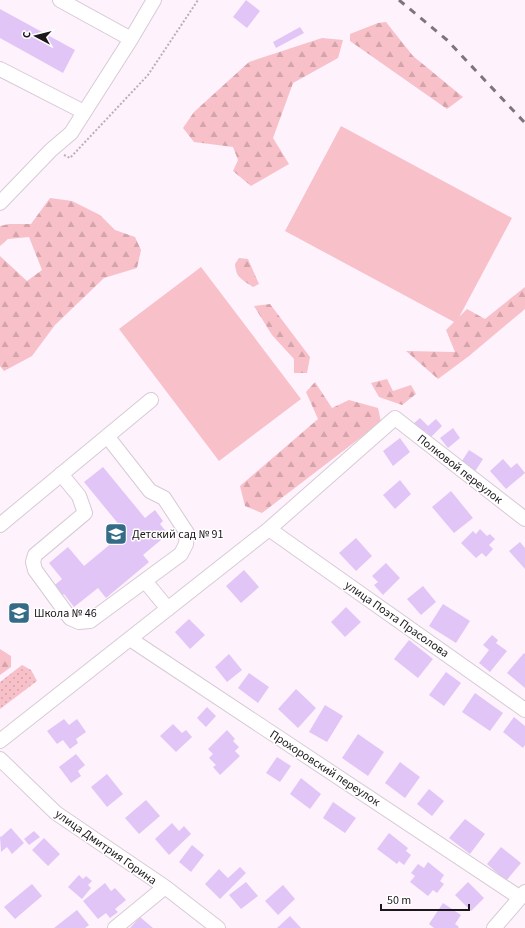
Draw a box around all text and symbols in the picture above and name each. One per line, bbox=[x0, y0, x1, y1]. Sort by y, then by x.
north arrow bbox=[16, 16, 56, 56]
text: С bbox=[19, 30, 34, 39]
street label: Полковой переулок bbox=[413, 431, 506, 508]
school or university icon: Детский сад № 91 bbox=[103, 521, 129, 547]
place label: Детский сад № 91 bbox=[132, 526, 224, 543]
street label: улица Поэта Прасолова bbox=[341, 577, 452, 662]
school or university icon: Школа № 46 bbox=[6, 600, 32, 626]
place label: Школа № 46 bbox=[34, 605, 97, 622]
street label: Прохоровский переулок bbox=[266, 726, 383, 811]
street label: улица Дмитрия Горина bbox=[51, 806, 160, 889]
scale bar bbox=[381, 886, 469, 912]
text: 50 m bbox=[387, 892, 411, 909]

